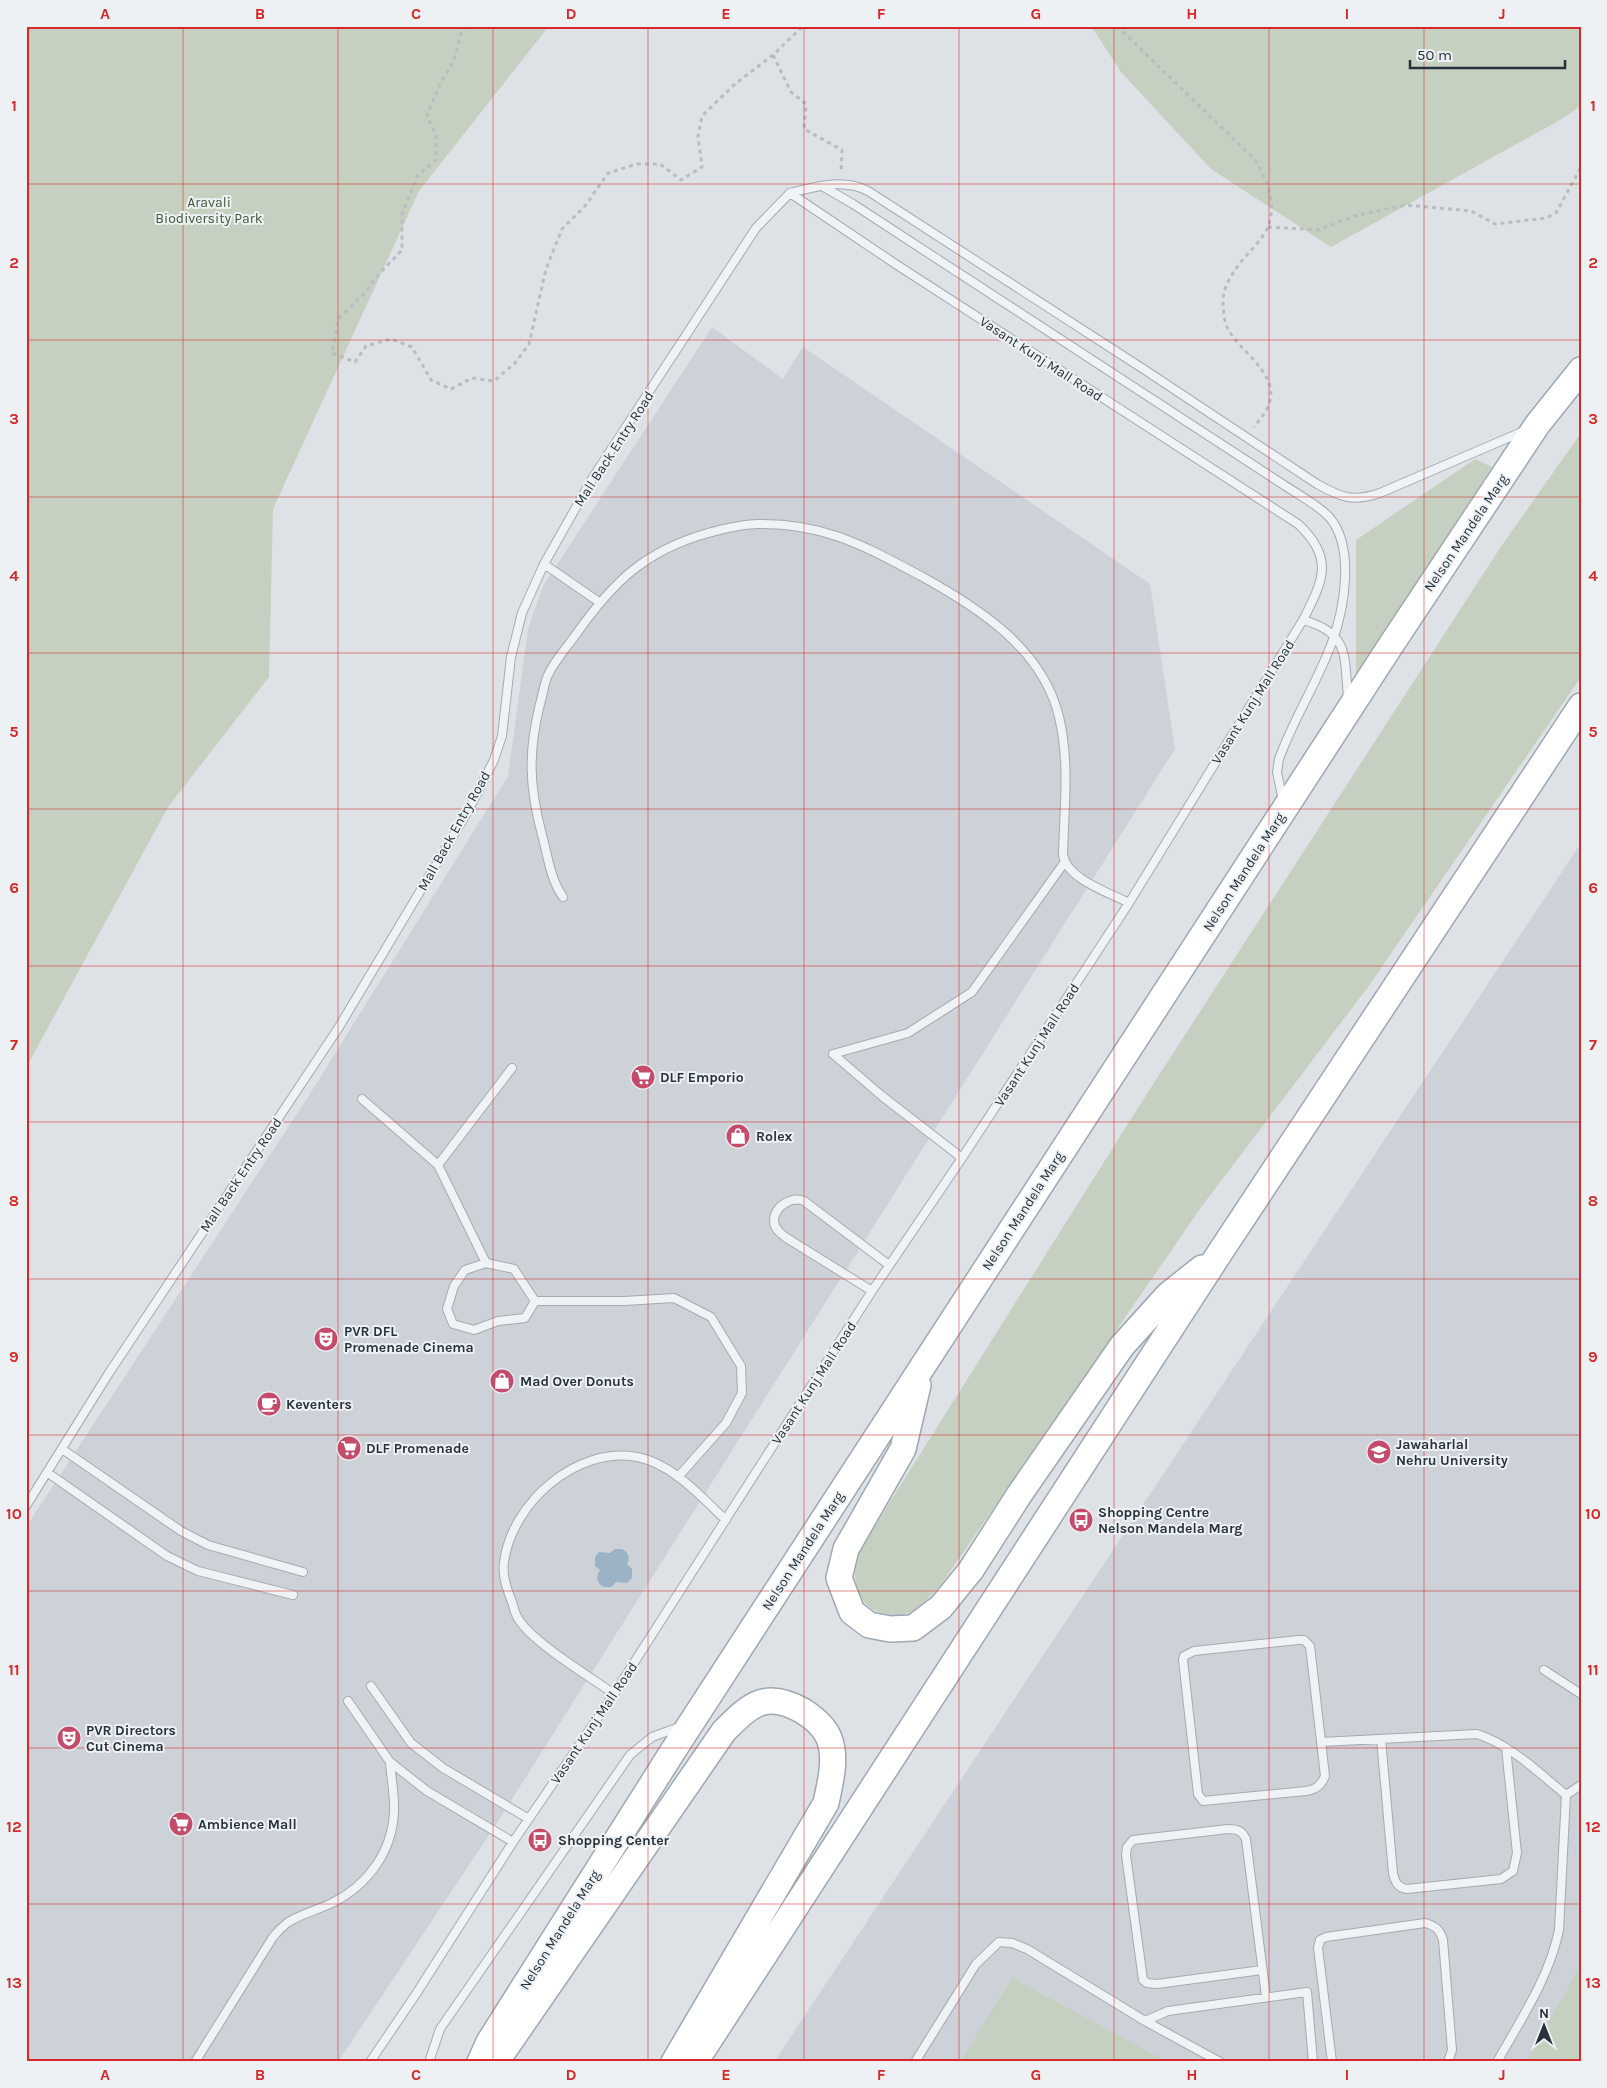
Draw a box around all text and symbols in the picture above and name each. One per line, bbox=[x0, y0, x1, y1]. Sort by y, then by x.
text: A bbox=[100, 4, 110, 23]
text: B bbox=[255, 4, 265, 23]
text: C bbox=[411, 4, 421, 23]
text: D bbox=[566, 4, 577, 23]
text: E bbox=[721, 4, 731, 23]
text: F bbox=[877, 4, 886, 23]
text: G bbox=[1031, 4, 1041, 23]
text: H bbox=[1186, 4, 1198, 23]
text: I bbox=[1345, 4, 1349, 23]
text: J bbox=[1498, 4, 1506, 23]
scale bar bbox=[1410, 38, 1564, 70]
text: 50 m bbox=[1417, 46, 1452, 64]
text: 1 bbox=[11, 96, 17, 115]
text: 1 bbox=[1590, 96, 1596, 115]
park label: Aravali Biodiversity Park bbox=[155, 194, 263, 227]
text: 2 bbox=[9, 253, 19, 272]
text: 2 bbox=[1588, 253, 1598, 272]
street label: Vasant Kunj Mall Road bbox=[976, 313, 1106, 405]
street label: Mall Back Entry Road bbox=[570, 388, 658, 510]
text: 3 bbox=[9, 409, 19, 428]
text: 3 bbox=[1588, 409, 1598, 428]
street label: Nelson Mandela Marg bbox=[1420, 471, 1512, 595]
text: 4 bbox=[9, 566, 19, 585]
text: 4 bbox=[1588, 566, 1598, 585]
street label: Vasant Kunj Mall Road bbox=[1208, 637, 1298, 767]
text: 5 bbox=[9, 722, 19, 741]
text: 5 bbox=[1588, 722, 1598, 741]
street label: Mall Back Entry Road bbox=[414, 768, 494, 894]
street label: Nelson Mandela Marg bbox=[1199, 809, 1289, 935]
text: 6 bbox=[9, 878, 19, 897]
text: 6 bbox=[1588, 878, 1598, 897]
street label: Vasant Kunj Mall Road bbox=[991, 980, 1083, 1110]
text: 7 bbox=[10, 1035, 18, 1054]
text: 7 bbox=[1589, 1035, 1597, 1054]
supermarket icon: DLF Emporio bbox=[630, 1064, 656, 1090]
place label: DLF Emporio bbox=[660, 1069, 744, 1086]
street label: Mall Back Entry Road bbox=[196, 1115, 286, 1235]
shop icon: Rolex bbox=[725, 1123, 751, 1149]
place label: Rolex bbox=[756, 1128, 793, 1145]
street label: Nelson Mandela Marg bbox=[978, 1148, 1068, 1274]
text: 8 bbox=[9, 1191, 19, 1210]
text: 8 bbox=[1588, 1191, 1598, 1210]
street label: Vasant Kunj Mall Road bbox=[768, 1318, 860, 1448]
place label: PVR DFL Promenade Cinema bbox=[344, 1323, 474, 1356]
theatre icon: PVR DFL Promenade Cinema bbox=[313, 1326, 339, 1352]
text: 9 bbox=[9, 1347, 19, 1366]
text: 9 bbox=[1588, 1347, 1598, 1366]
shop icon: Mad Over Donuts bbox=[489, 1368, 515, 1394]
place label: Mad Over Donuts bbox=[520, 1373, 634, 1390]
cafe icon: Keventers bbox=[256, 1391, 282, 1417]
place label: Keventers bbox=[286, 1396, 352, 1413]
supermarket icon: DLF Promenade bbox=[336, 1435, 362, 1461]
place label: Jawaharlal Nehru University bbox=[1396, 1436, 1508, 1469]
school or university icon: Jawaharlal Nehru University bbox=[1366, 1439, 1392, 1465]
place label: DLF Promenade bbox=[366, 1440, 469, 1457]
street label: Nelson Mandela Marg bbox=[758, 1488, 848, 1614]
text: 10 bbox=[6, 1504, 22, 1523]
place label: Shopping Centre Nelson Mandela Marg bbox=[1098, 1504, 1242, 1537]
text: 10 bbox=[1585, 1504, 1601, 1523]
bus stop icon: Shopping Centre Nelson Mandela Marg bbox=[1068, 1507, 1094, 1533]
street label: Vasant Kunj Mall Road bbox=[547, 1659, 641, 1787]
text: 11 bbox=[8, 1660, 20, 1679]
text: 11 bbox=[1587, 1660, 1599, 1679]
place label: PVR Directors Cut Cinema bbox=[86, 1722, 176, 1755]
theatre icon: PVR Directors Cut Cinema bbox=[56, 1725, 82, 1751]
supermarket icon: Ambience Mall bbox=[168, 1811, 194, 1837]
place label: Ambience Mall bbox=[198, 1816, 297, 1833]
text: 12 bbox=[6, 1817, 22, 1836]
text: 12 bbox=[1585, 1817, 1601, 1836]
bus stop icon: Shopping Center bbox=[527, 1827, 553, 1853]
place label: Shopping Center bbox=[558, 1832, 670, 1849]
street label: Nelson Mandela Marg bbox=[516, 1867, 604, 1993]
text: 13 bbox=[6, 1973, 22, 1992]
text: 13 bbox=[1585, 1973, 1601, 1992]
north arrow bbox=[1520, 2000, 1570, 2050]
text: N bbox=[1539, 2005, 1549, 2022]
text: A bbox=[100, 2065, 110, 2084]
text: B bbox=[255, 2065, 265, 2084]
text: C bbox=[411, 2065, 421, 2084]
text: D bbox=[566, 2065, 577, 2084]
text: E bbox=[721, 2065, 731, 2084]
text: F bbox=[877, 2065, 886, 2084]
text: G bbox=[1031, 2065, 1041, 2084]
text: H bbox=[1186, 2065, 1198, 2084]
text: I bbox=[1345, 2065, 1349, 2084]
text: J bbox=[1498, 2065, 1506, 2084]

